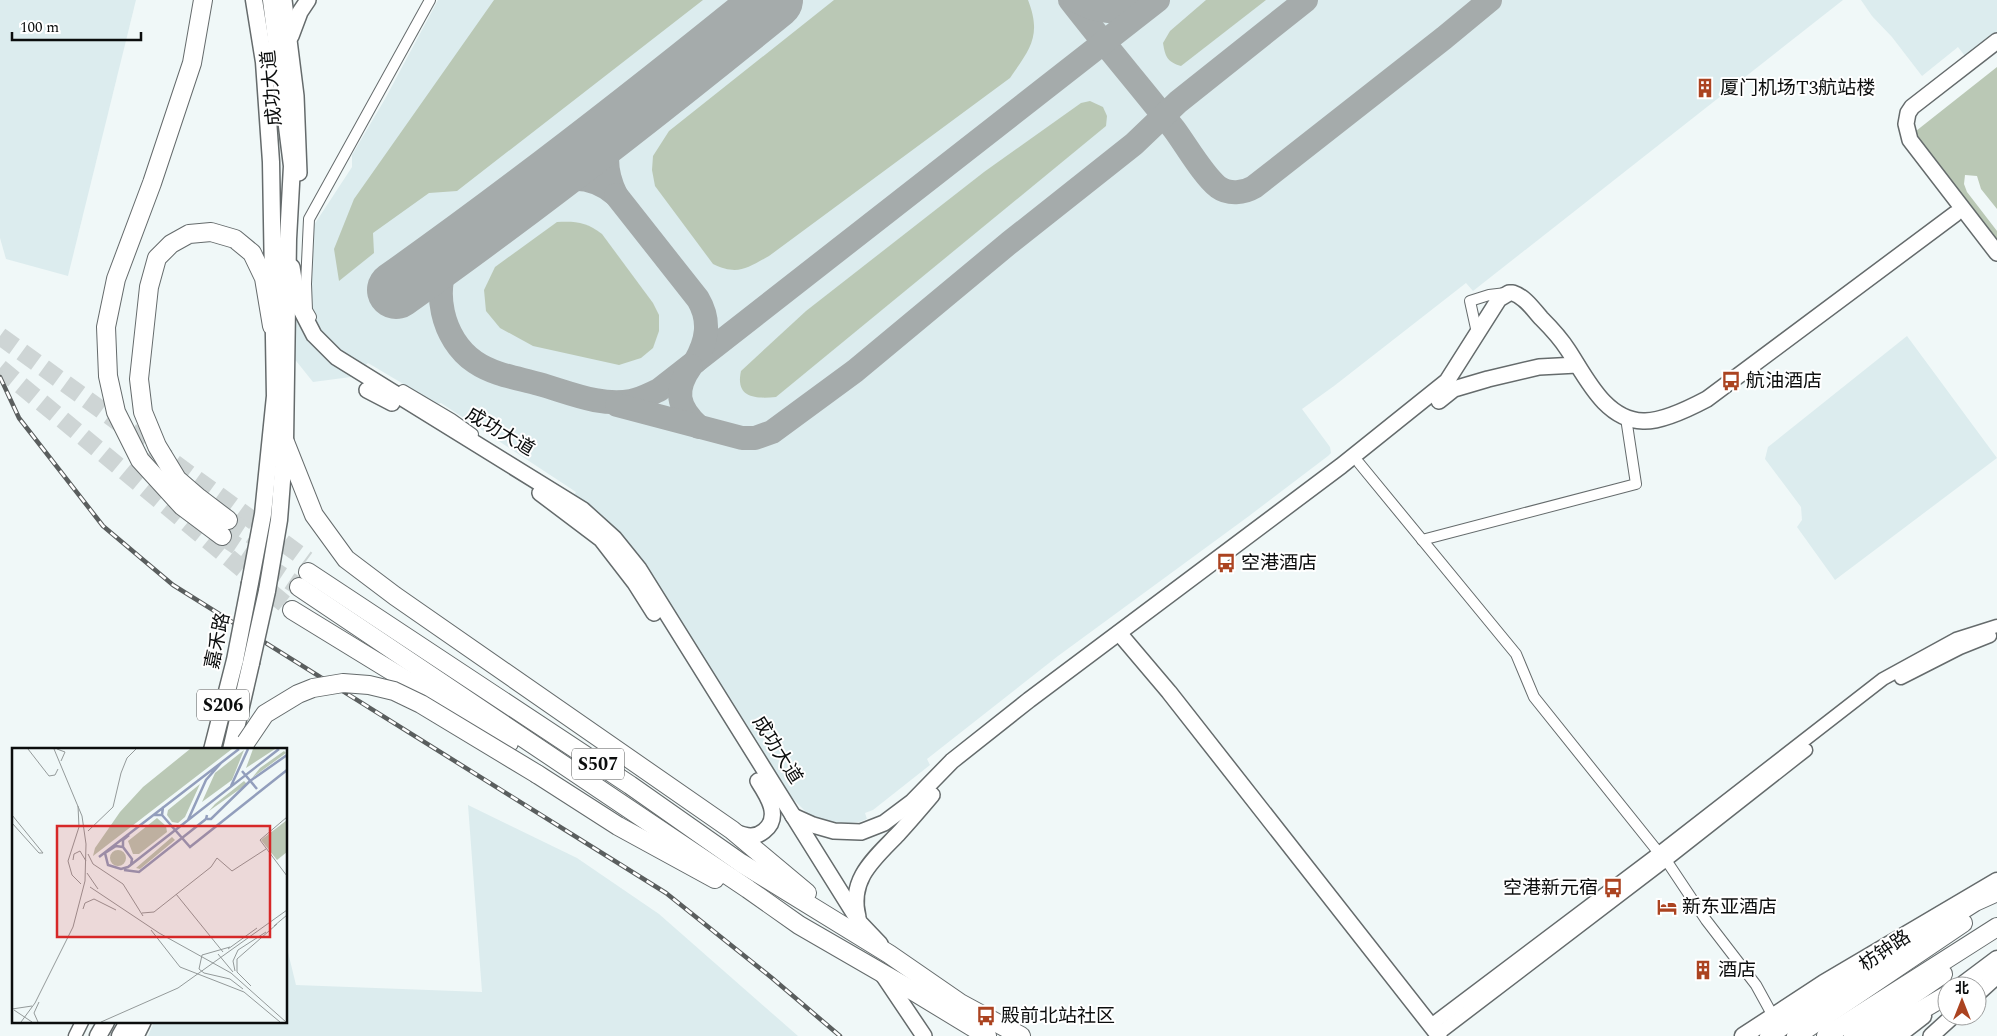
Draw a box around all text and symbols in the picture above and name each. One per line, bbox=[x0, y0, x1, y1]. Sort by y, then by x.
scale bar bbox=[12, 10, 141, 42]
text: 100 m bbox=[20, 16, 59, 39]
street label: 成功大道 bbox=[254, 49, 290, 127]
place label: 厦门机场T3航站楼 bbox=[1720, 74, 1875, 103]
building icon: 厦门机场T3航站楼 bbox=[1694, 77, 1716, 99]
place label: 航油酒店 bbox=[1746, 367, 1822, 396]
bus stop icon: 航油酒店 bbox=[1720, 370, 1742, 392]
street label: 成功大道 bbox=[460, 400, 540, 464]
place label: 空港酒店 bbox=[1241, 549, 1317, 578]
bus stop icon: 空港酒店 bbox=[1215, 552, 1237, 574]
street label: 嘉禾路 bbox=[198, 610, 238, 672]
road number: S206 bbox=[197, 690, 249, 720]
street label: 成功大道 bbox=[745, 710, 809, 790]
inset map bbox=[12, 748, 288, 1024]
road number: S507 bbox=[572, 749, 624, 780]
place label: 空港新元宿 bbox=[1503, 874, 1598, 903]
bus stop icon: 空港新元宿 bbox=[1602, 877, 1624, 899]
place label: 新东亚酒店 bbox=[1682, 893, 1777, 922]
hotel icon: 新东亚酒店 bbox=[1656, 896, 1678, 918]
street label: 枋钟路 bbox=[1853, 923, 1917, 979]
place label: 酒店 bbox=[1718, 956, 1756, 985]
building icon: 酒店 bbox=[1692, 959, 1714, 981]
north arrow bbox=[1937, 976, 1987, 1026]
text: 北 bbox=[1955, 978, 1969, 999]
place label: 殿前北站社区 bbox=[1001, 1002, 1115, 1031]
bus stop icon: 殿前北站社区 bbox=[975, 1005, 997, 1027]

